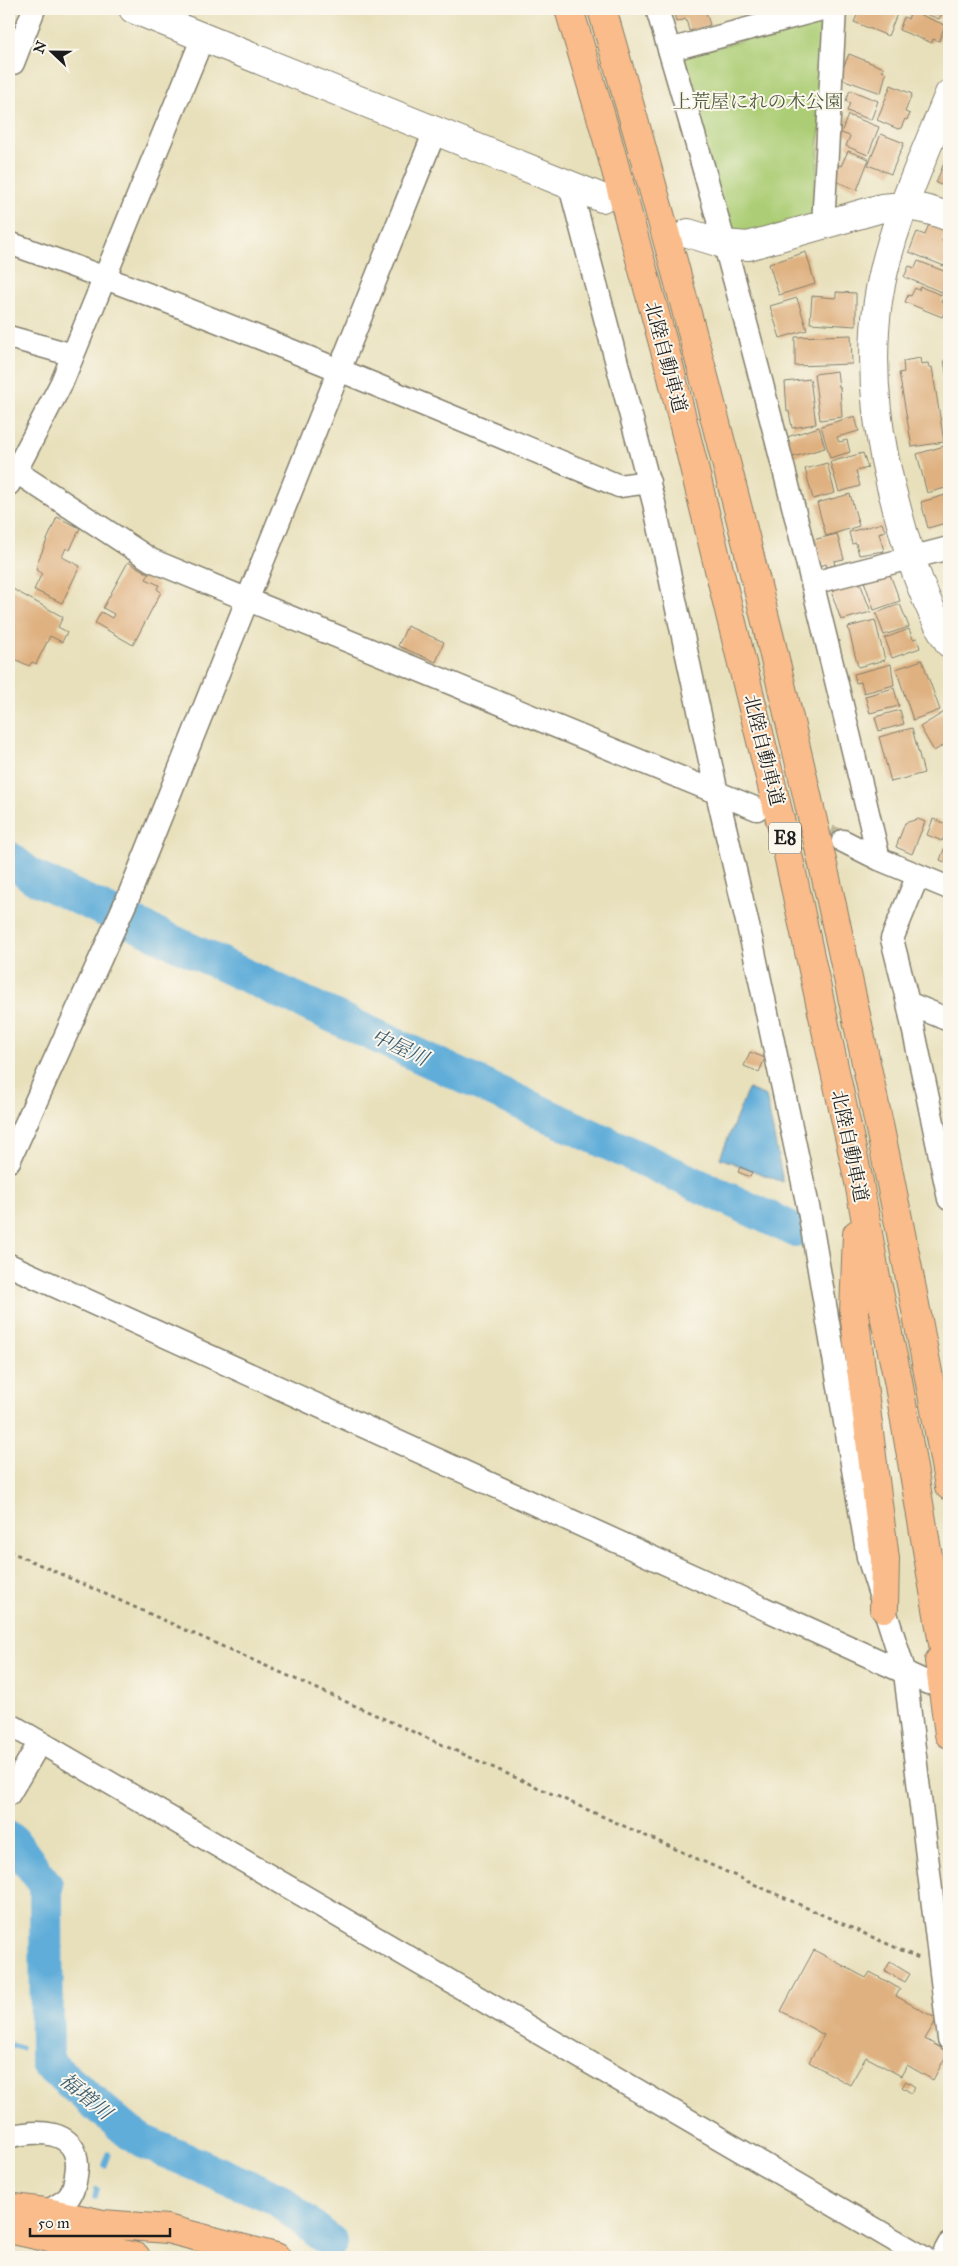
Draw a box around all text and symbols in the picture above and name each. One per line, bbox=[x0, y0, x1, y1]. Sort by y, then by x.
north arrow bbox=[28, 28, 78, 78]
text: N bbox=[30, 39, 51, 56]
park label: 上荒屋にれの木公園 bbox=[672, 90, 844, 113]
street label: 北陸自動車道 bbox=[640, 299, 692, 415]
street label: 北陸自動車道 bbox=[739, 692, 789, 808]
road number: E8 bbox=[769, 822, 801, 854]
water label: 中屋川 bbox=[368, 1023, 434, 1071]
street label: 北陸自動車道 bbox=[827, 1088, 873, 1204]
water label: 福増川 bbox=[55, 2068, 118, 2126]
scale bar bbox=[30, 2206, 170, 2238]
text: 50 m bbox=[38, 2214, 70, 2232]

